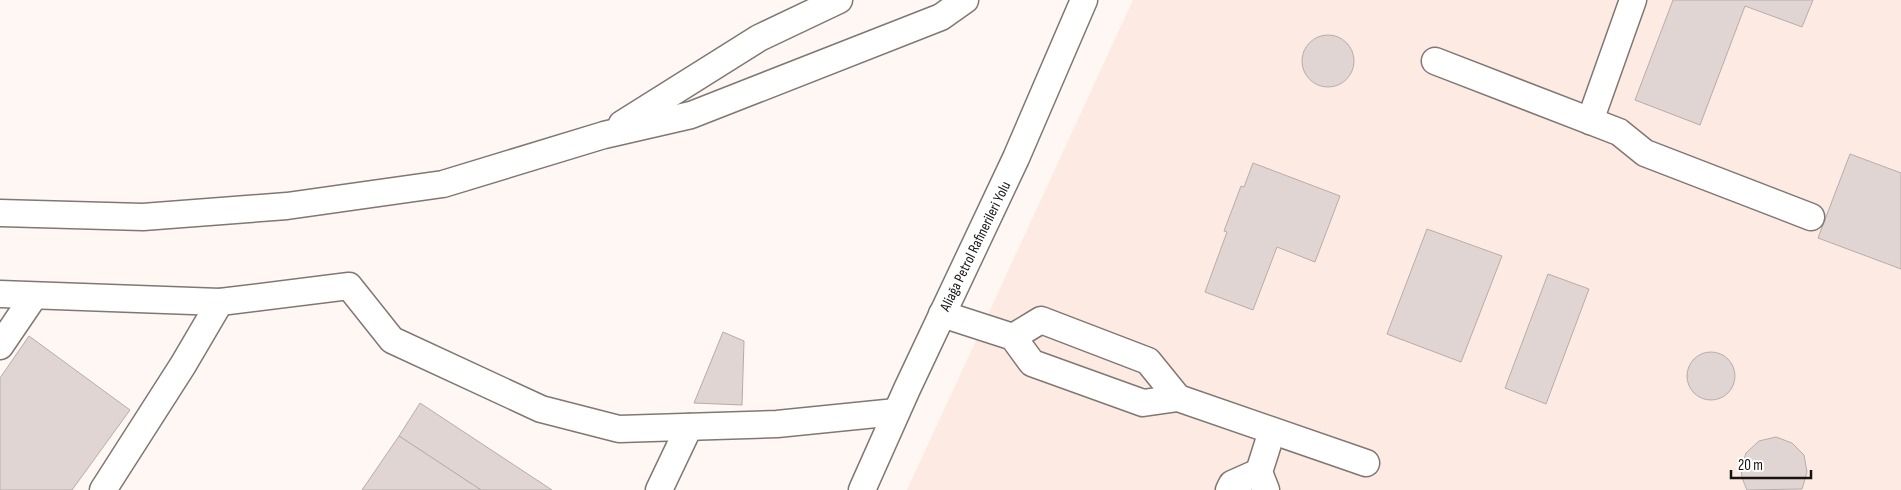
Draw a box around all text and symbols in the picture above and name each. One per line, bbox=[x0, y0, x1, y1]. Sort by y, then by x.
street label: Aliağa Petrol Rafinerileri Yolu bbox=[935, 178, 1015, 315]
scale bar bbox=[1731, 448, 1811, 480]
text: 20 m bbox=[1738, 456, 1763, 475]

